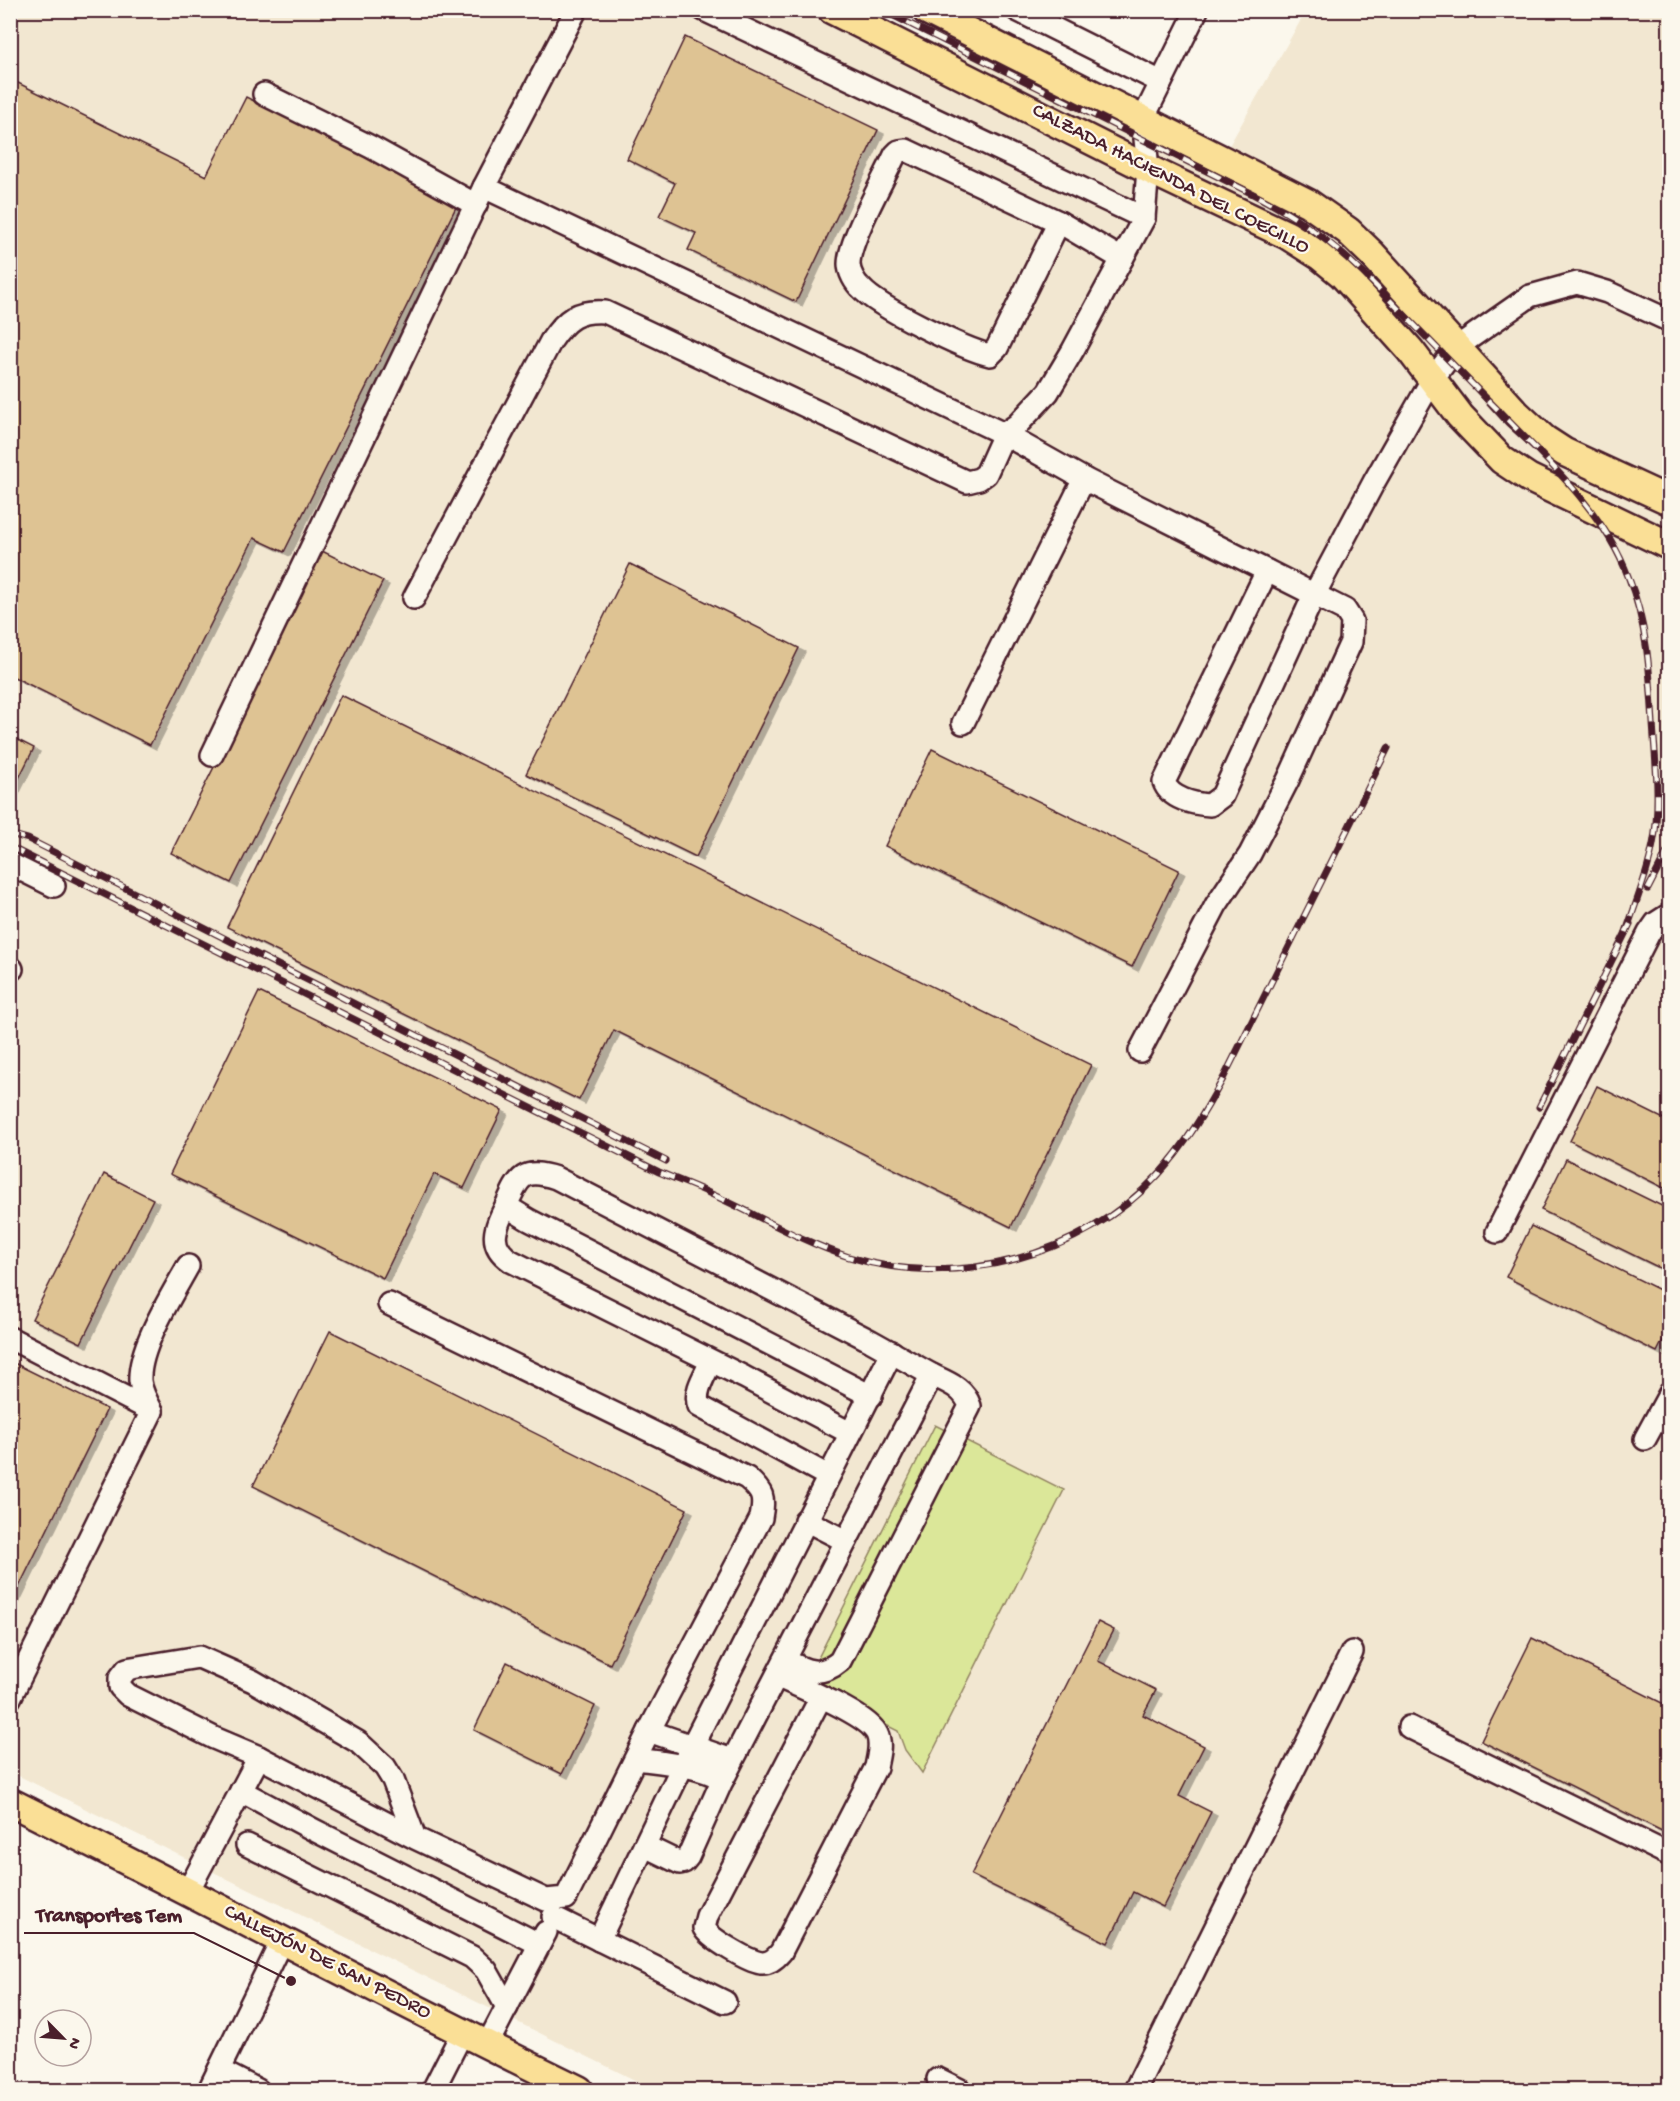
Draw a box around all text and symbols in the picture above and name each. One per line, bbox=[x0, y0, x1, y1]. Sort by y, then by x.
street label: CALZADA HACIENDA DEL COECILLO bbox=[1027, 99, 1313, 261]
callout: Transportes Tem bbox=[24, 1893, 194, 1933]
street label: CALLEJÓN DE SAN PEDRO bbox=[219, 1900, 435, 2026]
text: Transportes Tem bbox=[34, 1904, 182, 1930]
north arrow bbox=[33, 2008, 93, 2068]
text: N bbox=[62, 2034, 84, 2052]

